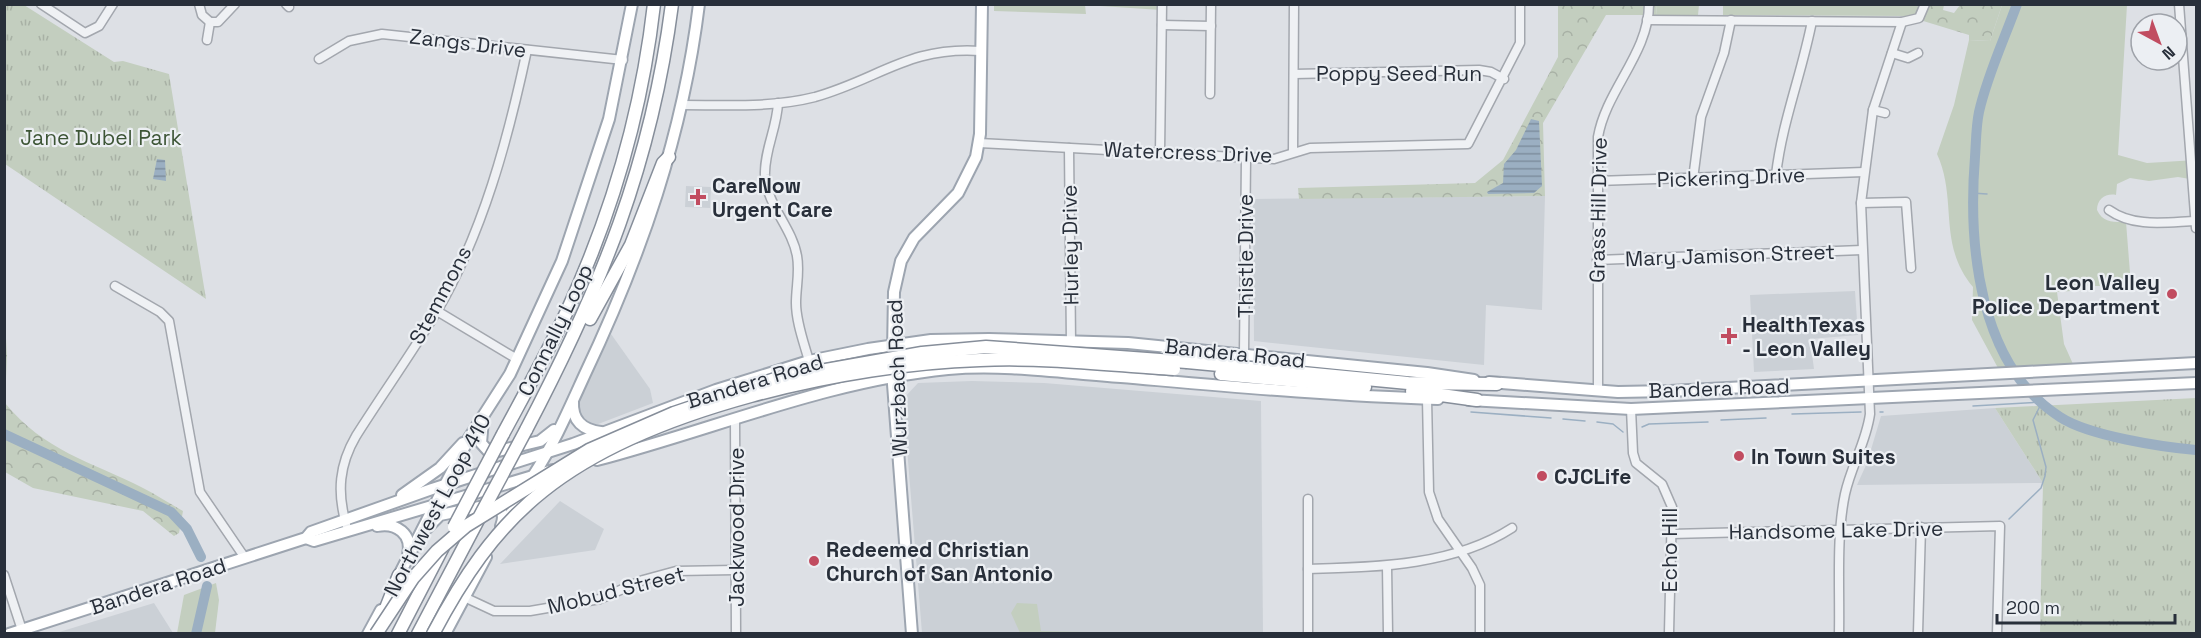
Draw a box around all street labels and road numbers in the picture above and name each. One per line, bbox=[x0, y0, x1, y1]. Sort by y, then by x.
street label: Zangs Drive bbox=[408, 22, 528, 64]
street label: Poppy Seed Run bbox=[1316, 60, 1482, 87]
street label: Watercress Drive bbox=[1103, 136, 1273, 168]
street label: Grass Hill Drive bbox=[1583, 137, 1613, 283]
street label: Pickering Drive bbox=[1656, 161, 1806, 193]
street label: Hurley Drive bbox=[1055, 184, 1085, 306]
street label: Thistle Drive bbox=[1232, 194, 1259, 318]
street label: Mary Jamison Street bbox=[1625, 238, 1835, 272]
street label: Stemmons bbox=[403, 241, 477, 349]
street label: Connally Loop bbox=[511, 260, 599, 400]
street label: Wurzbach Road bbox=[881, 299, 913, 457]
street label: Bandera Road bbox=[1163, 332, 1307, 374]
street label: Bandera Road bbox=[683, 347, 827, 415]
street label: Bandera Road bbox=[1648, 372, 1790, 404]
street label: Northwest Loop 410 bbox=[377, 409, 497, 601]
street label: Jackwood Drive bbox=[723, 447, 750, 607]
street label: Echo Hill bbox=[1656, 508, 1683, 592]
street label: Handsome Lake Drive bbox=[1728, 515, 1944, 545]
street label: Bandera Road bbox=[87, 551, 229, 621]
street label: Mobud Street bbox=[545, 560, 687, 620]

